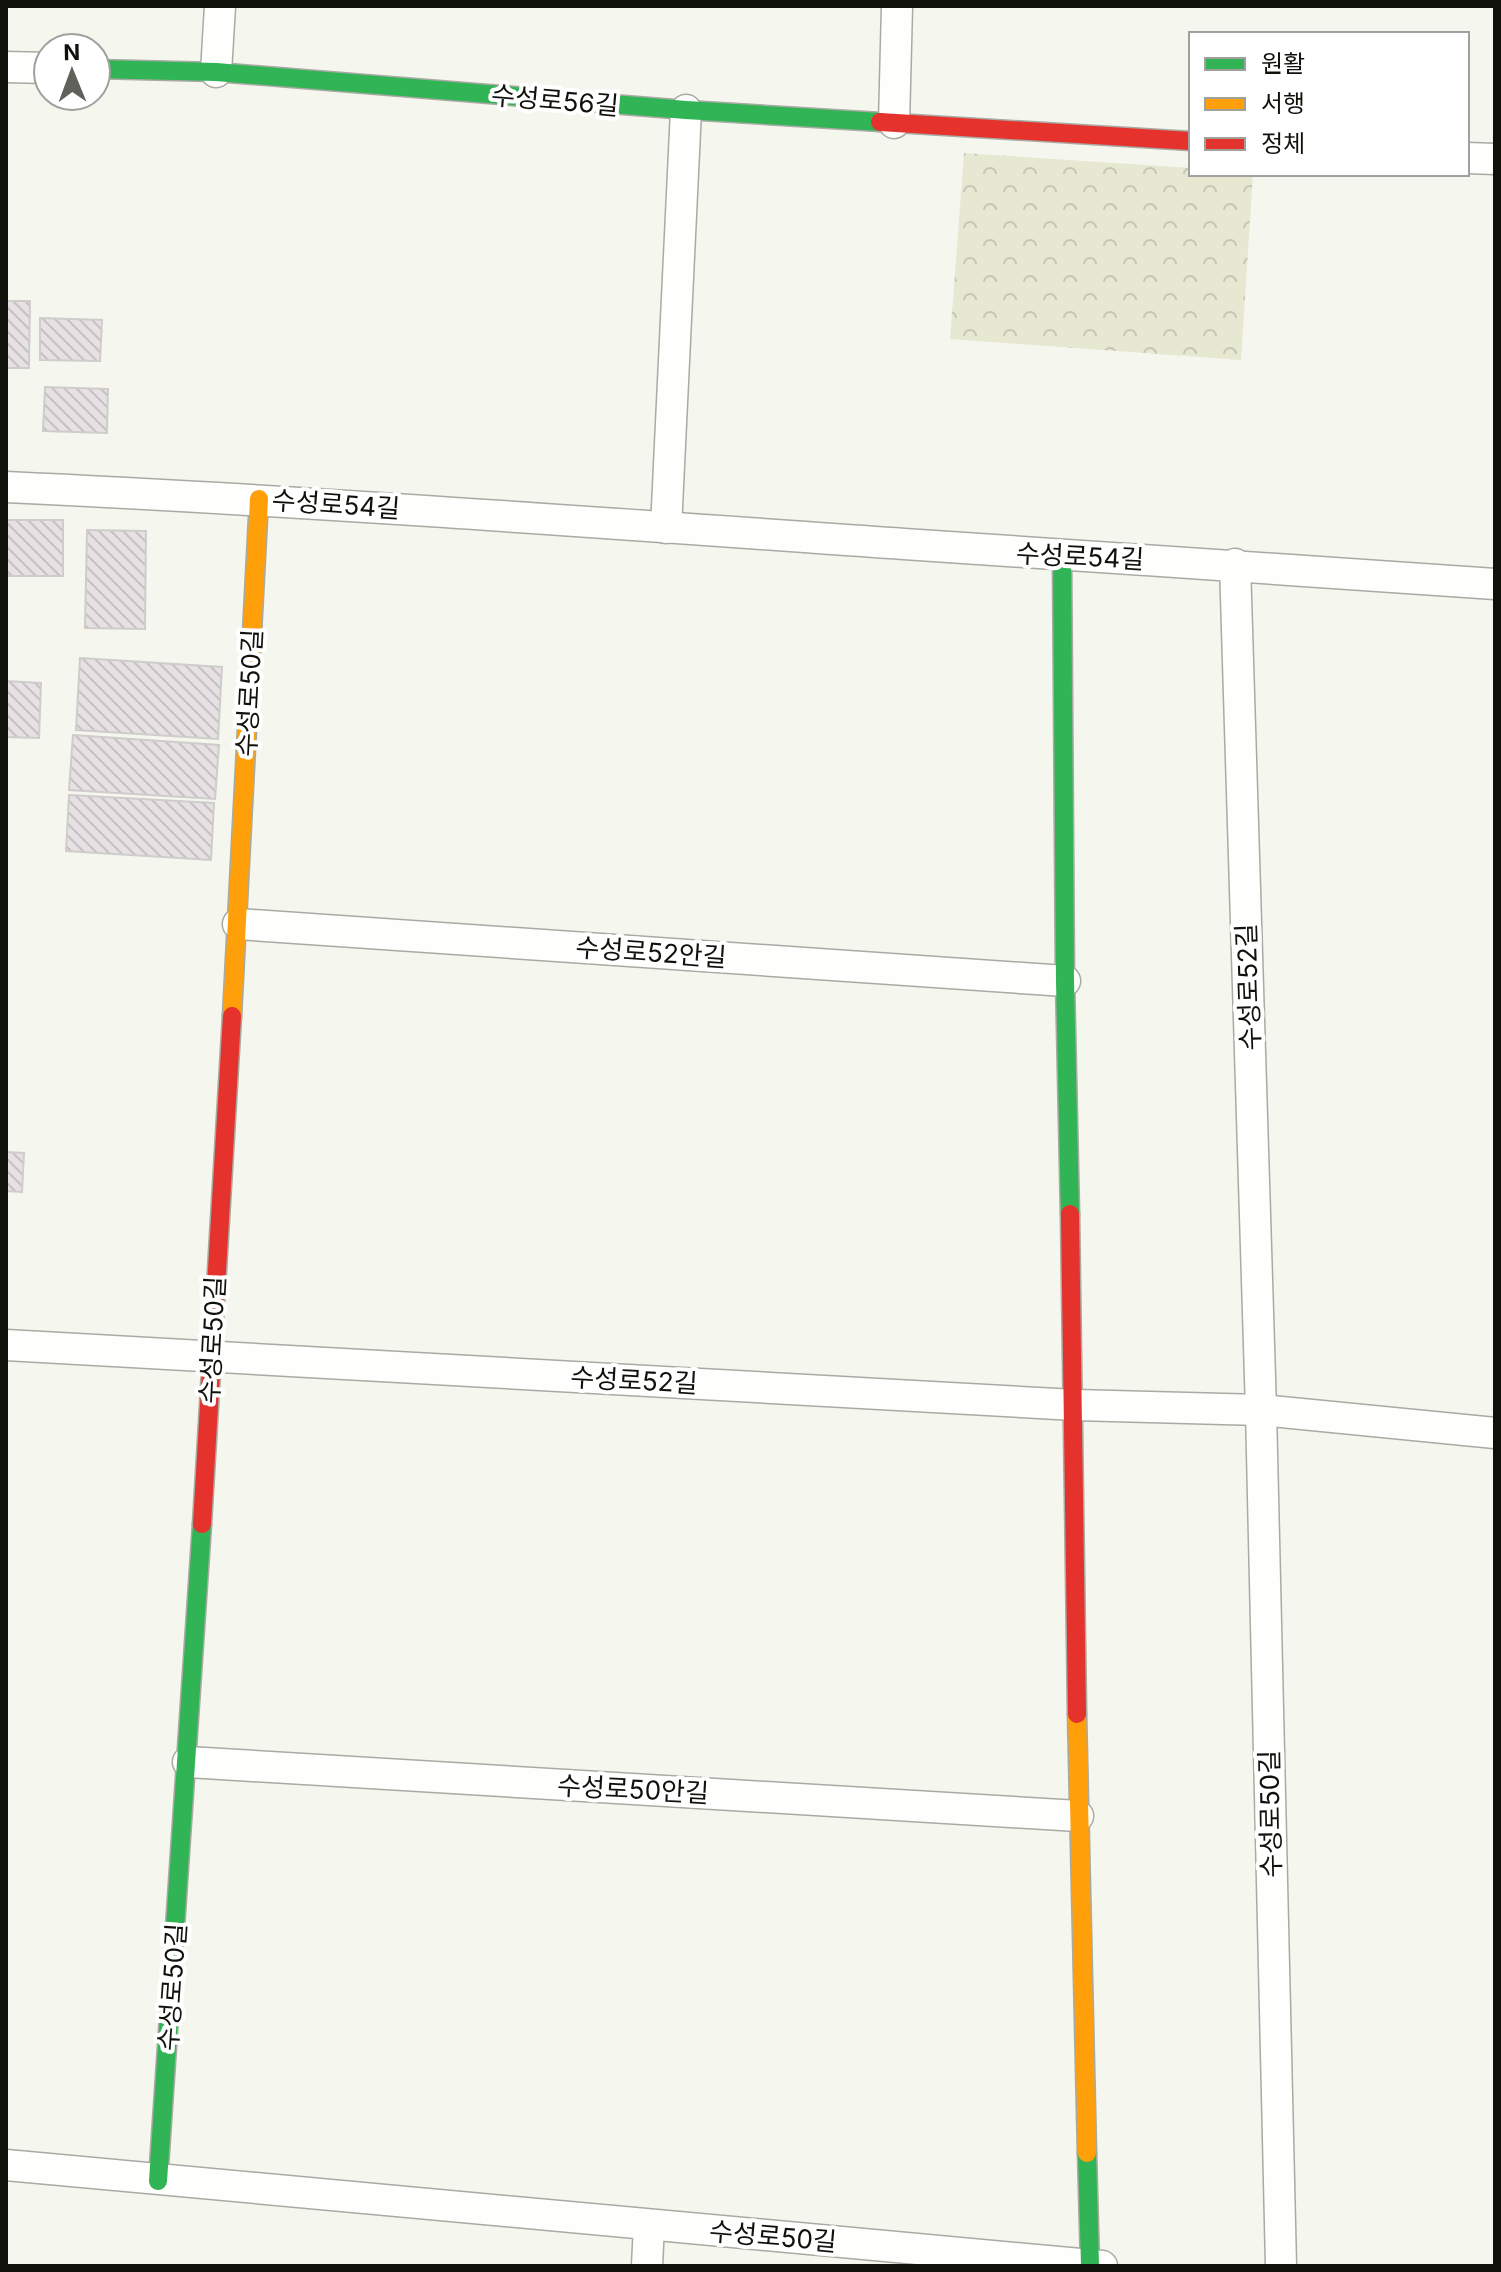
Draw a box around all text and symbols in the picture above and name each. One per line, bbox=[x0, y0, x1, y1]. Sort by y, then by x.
north arrow bbox=[32, 32, 112, 112]
legend bbox=[1189, 32, 1469, 176]
text: N bbox=[63, 39, 80, 65]
text: 원활 bbox=[1261, 49, 1305, 78]
street label: 수성로56길 bbox=[490, 79, 620, 121]
text: 서행 bbox=[1261, 89, 1305, 118]
text: 정체 bbox=[1261, 129, 1305, 158]
street label: 수성로54길 bbox=[271, 484, 401, 524]
street label: 수성로54길 bbox=[1015, 537, 1145, 575]
street label: 수성로50길 bbox=[230, 628, 268, 758]
street label: 수성로52길 bbox=[1230, 923, 1266, 1051]
street label: 수성로52안길 bbox=[574, 931, 728, 973]
street label: 수성로50길 bbox=[193, 1275, 231, 1405]
street label: 수성로52길 bbox=[570, 1361, 698, 1399]
street label: 수성로50길 bbox=[1253, 1750, 1287, 1878]
street label: 수성로50안길 bbox=[556, 1770, 710, 1808]
street label: 수성로50길 bbox=[152, 1922, 192, 2052]
street label: 수성로50길 bbox=[708, 2215, 838, 2257]

